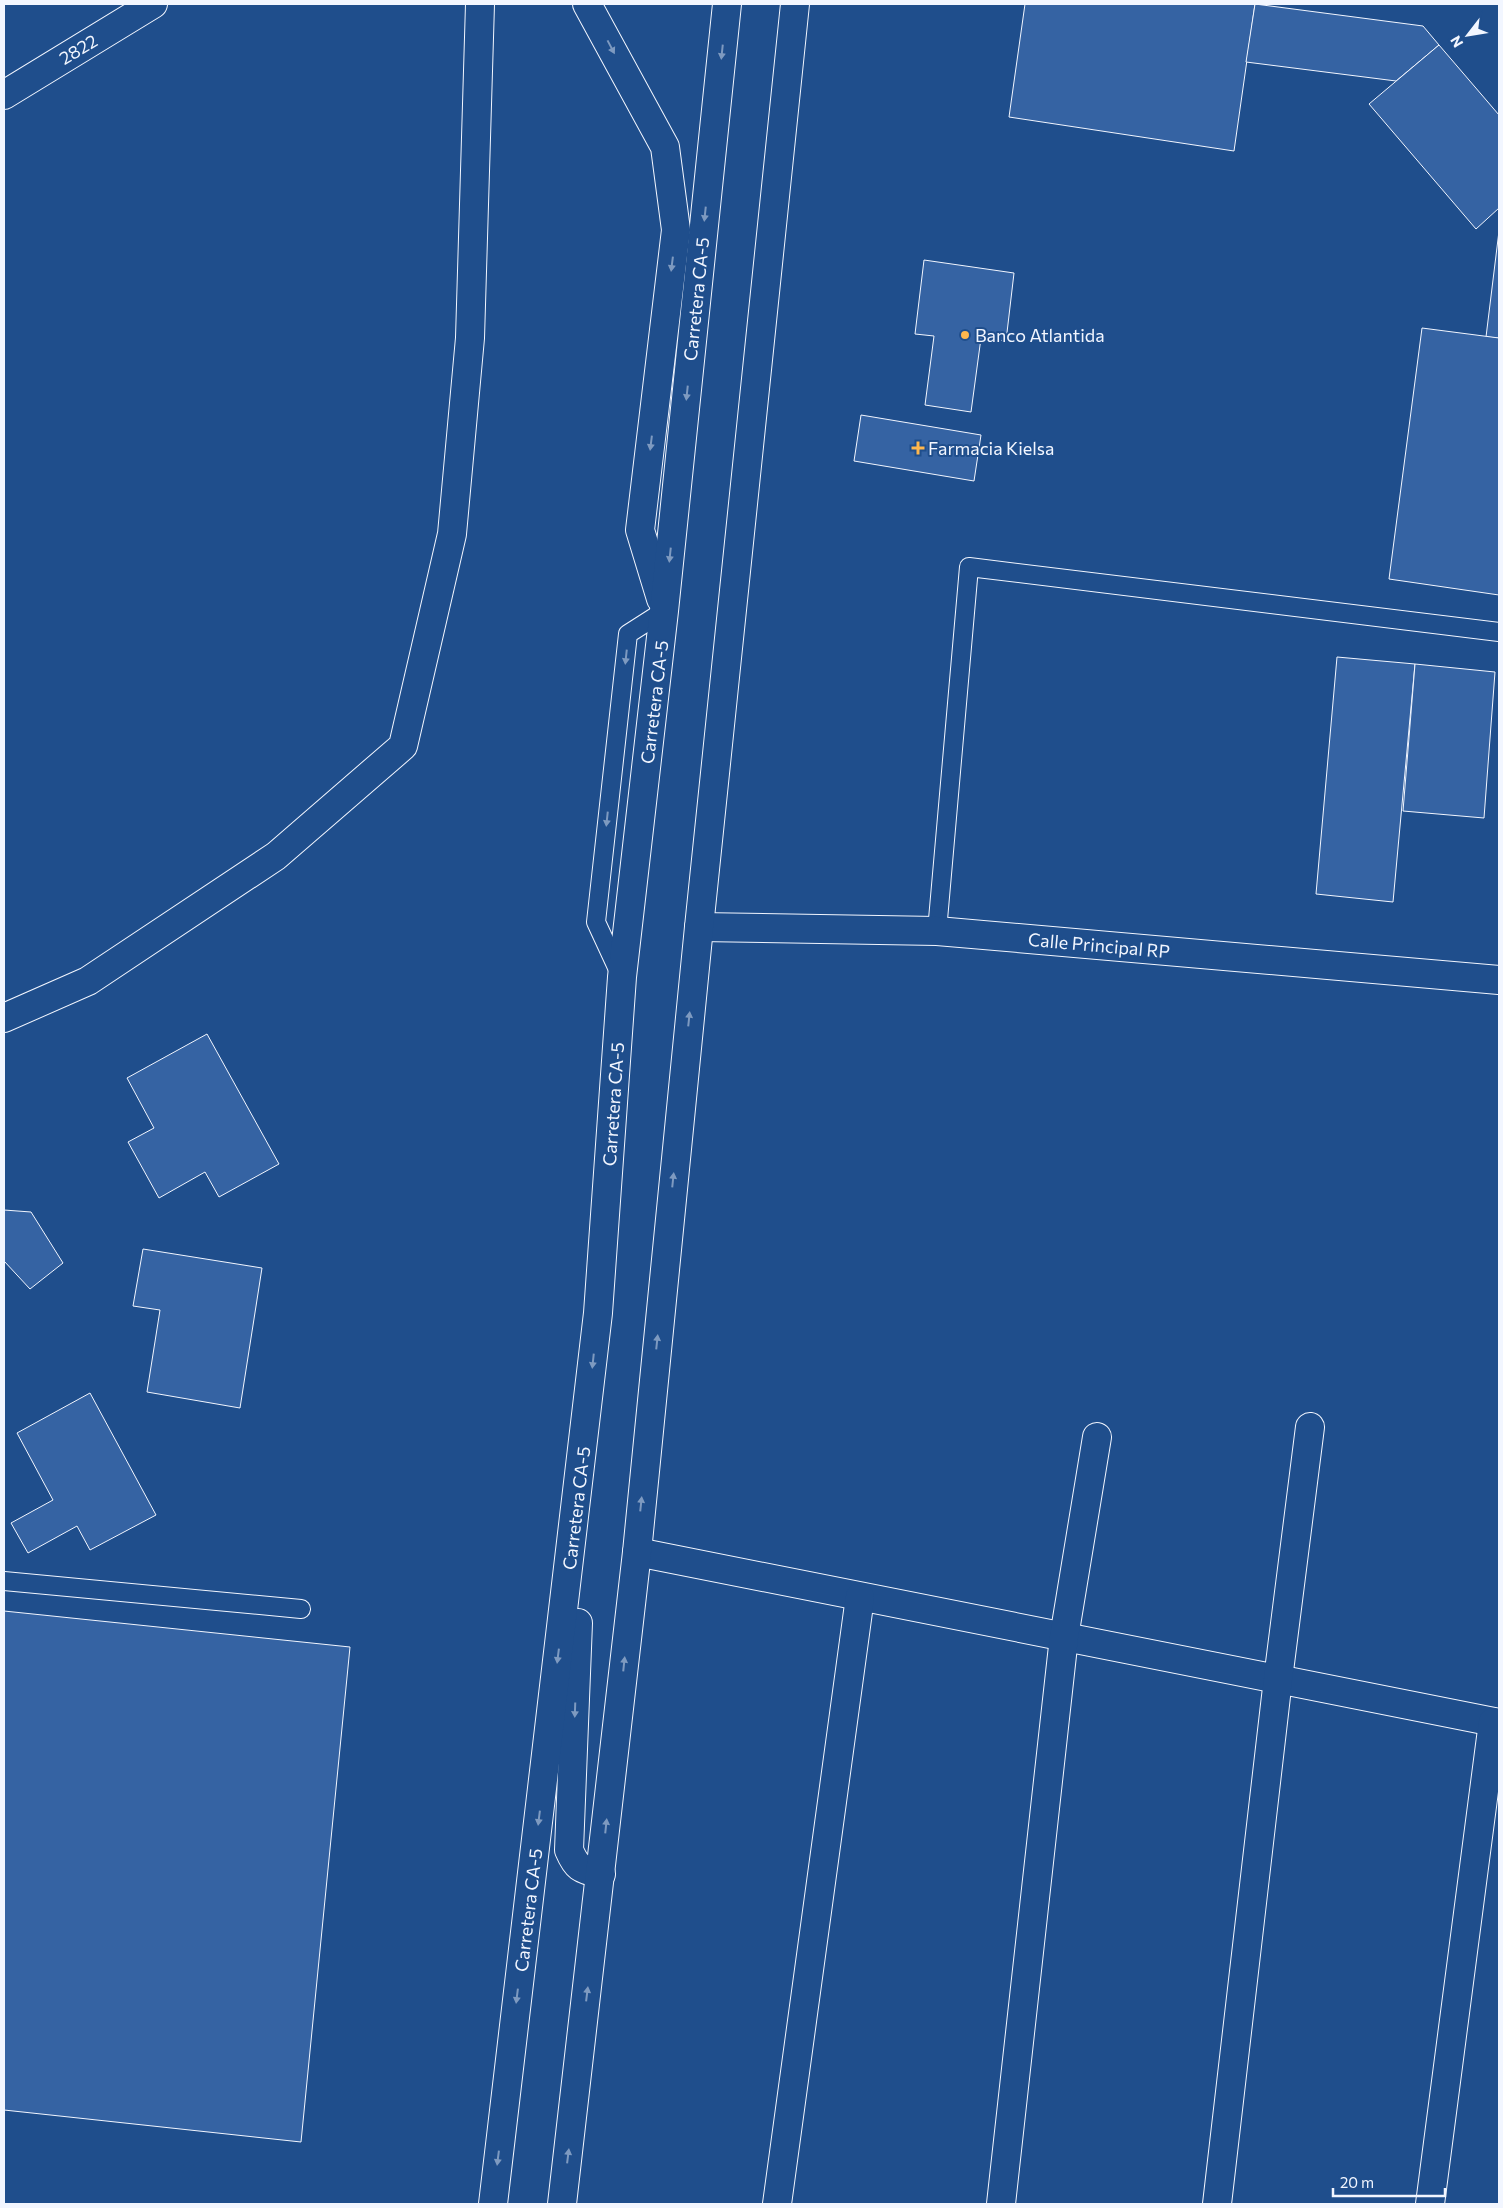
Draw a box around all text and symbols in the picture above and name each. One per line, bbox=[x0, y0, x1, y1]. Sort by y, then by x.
north arrow bbox=[1443, 10, 1493, 60]
street label: 2822 bbox=[55, 29, 101, 69]
text: N bbox=[1446, 33, 1466, 51]
one-way arrow bbox=[606, 40, 615, 53]
one-way arrow bbox=[718, 45, 726, 61]
one-way arrow bbox=[701, 206, 709, 222]
street label: Carretera CA-5 bbox=[679, 236, 713, 362]
one-way arrow bbox=[668, 257, 676, 273]
place label: Banco Atlantida bbox=[975, 324, 1105, 346]
marker: Banco Atlantida bbox=[959, 329, 971, 341]
one-way arrow bbox=[683, 385, 691, 401]
one-way arrow bbox=[647, 435, 655, 451]
place label: Farmacia Kielsa bbox=[928, 437, 1054, 459]
marker: Farmacia Kielsa bbox=[912, 442, 924, 454]
one-way arrow bbox=[666, 547, 674, 563]
street label: Carretera CA-5 bbox=[636, 639, 672, 765]
one-way arrow bbox=[622, 650, 630, 666]
one-way arrow bbox=[603, 811, 611, 827]
street label: Calle Principal RP bbox=[1027, 928, 1171, 962]
one-way arrow bbox=[686, 1010, 694, 1026]
street label: Carretera CA-5 bbox=[598, 1041, 628, 1167]
one-way arrow bbox=[670, 1172, 678, 1188]
one-way arrow bbox=[654, 1334, 662, 1350]
one-way arrow bbox=[588, 1354, 596, 1370]
street label: Carretera CA-5 bbox=[558, 1445, 594, 1571]
one-way arrow bbox=[637, 1495, 645, 1511]
one-way arrow bbox=[554, 1649, 562, 1665]
one-way arrow bbox=[620, 1656, 628, 1672]
one-way arrow bbox=[570, 1702, 578, 1718]
one-way arrow bbox=[535, 1810, 543, 1826]
one-way arrow bbox=[602, 1817, 610, 1833]
street label: Carretera CA-5 bbox=[510, 1847, 546, 1973]
one-way arrow bbox=[583, 1986, 591, 2002]
one-way arrow bbox=[513, 1989, 521, 2005]
one-way arrow bbox=[564, 2148, 572, 2164]
one-way arrow bbox=[494, 2150, 502, 2166]
scale bar bbox=[1333, 2166, 1446, 2198]
text: 20 m bbox=[1340, 2173, 1374, 2191]

